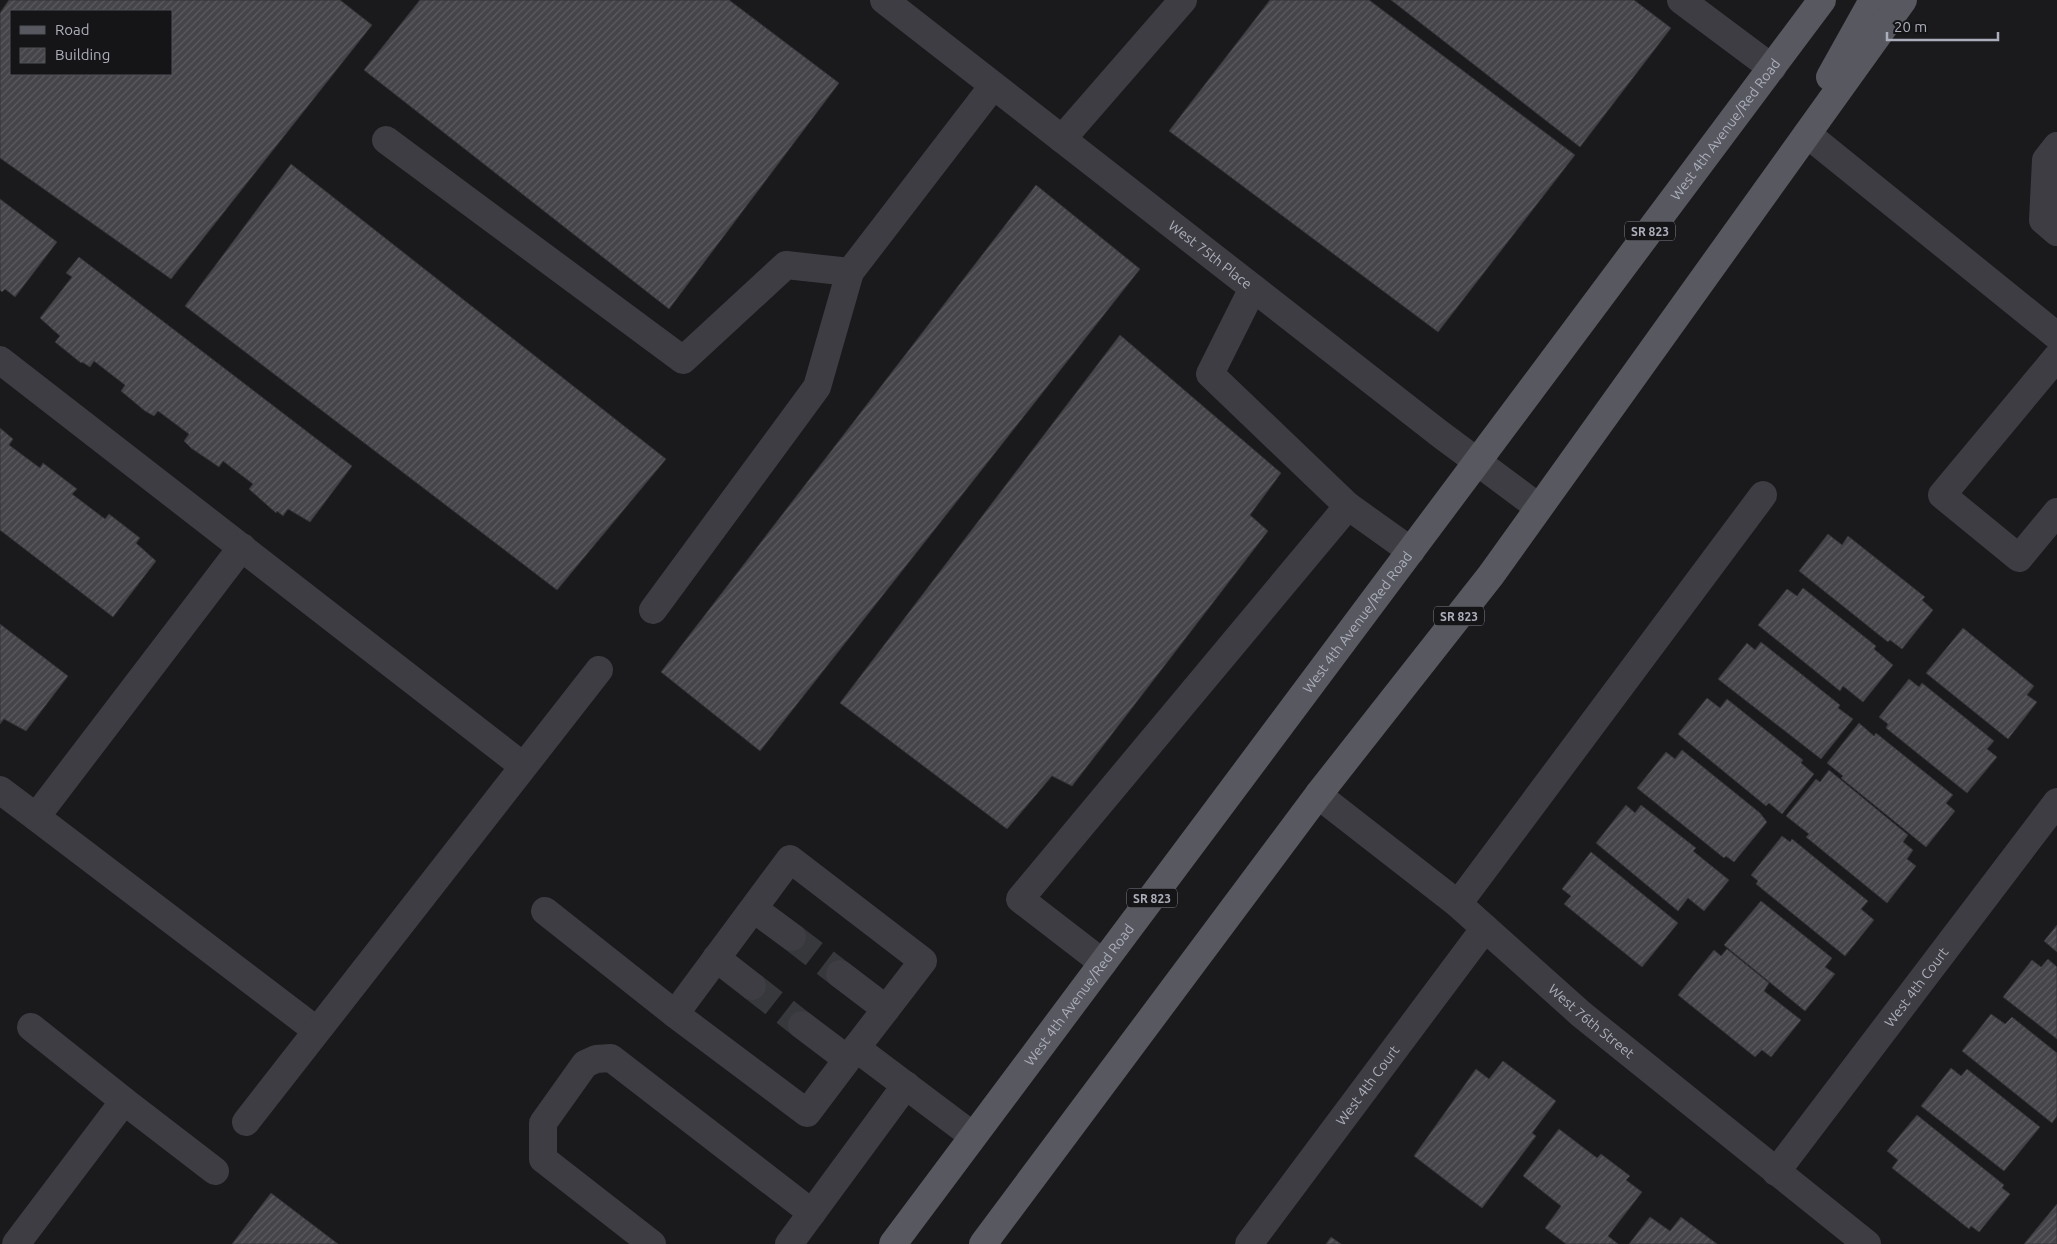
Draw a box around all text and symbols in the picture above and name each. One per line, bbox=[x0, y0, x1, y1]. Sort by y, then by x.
legend bbox=[10, 10, 172, 75]
scale bar bbox=[1887, 10, 1998, 42]
text: 20 m bbox=[1894, 18, 1927, 35]
text: Road bbox=[55, 21, 90, 38]
text: Building bbox=[55, 46, 110, 63]
street label: West 4th Avenue/Red Road bbox=[1667, 56, 1783, 203]
street label: West 75th Place bbox=[1165, 217, 1255, 292]
road number: SR 823 bbox=[1625, 222, 1675, 240]
street label: West 4th Avenue/Red Road bbox=[1299, 548, 1415, 696]
road number: SR 823 bbox=[1434, 606, 1484, 626]
road number: SR 823 bbox=[1127, 888, 1177, 908]
street label: West 4th Avenue/Red Road bbox=[1021, 921, 1137, 1069]
street label: West 4th Court bbox=[1881, 944, 1952, 1030]
street label: West 76th Street bbox=[1545, 981, 1638, 1062]
street label: West 4th Court bbox=[1332, 1042, 1403, 1128]

